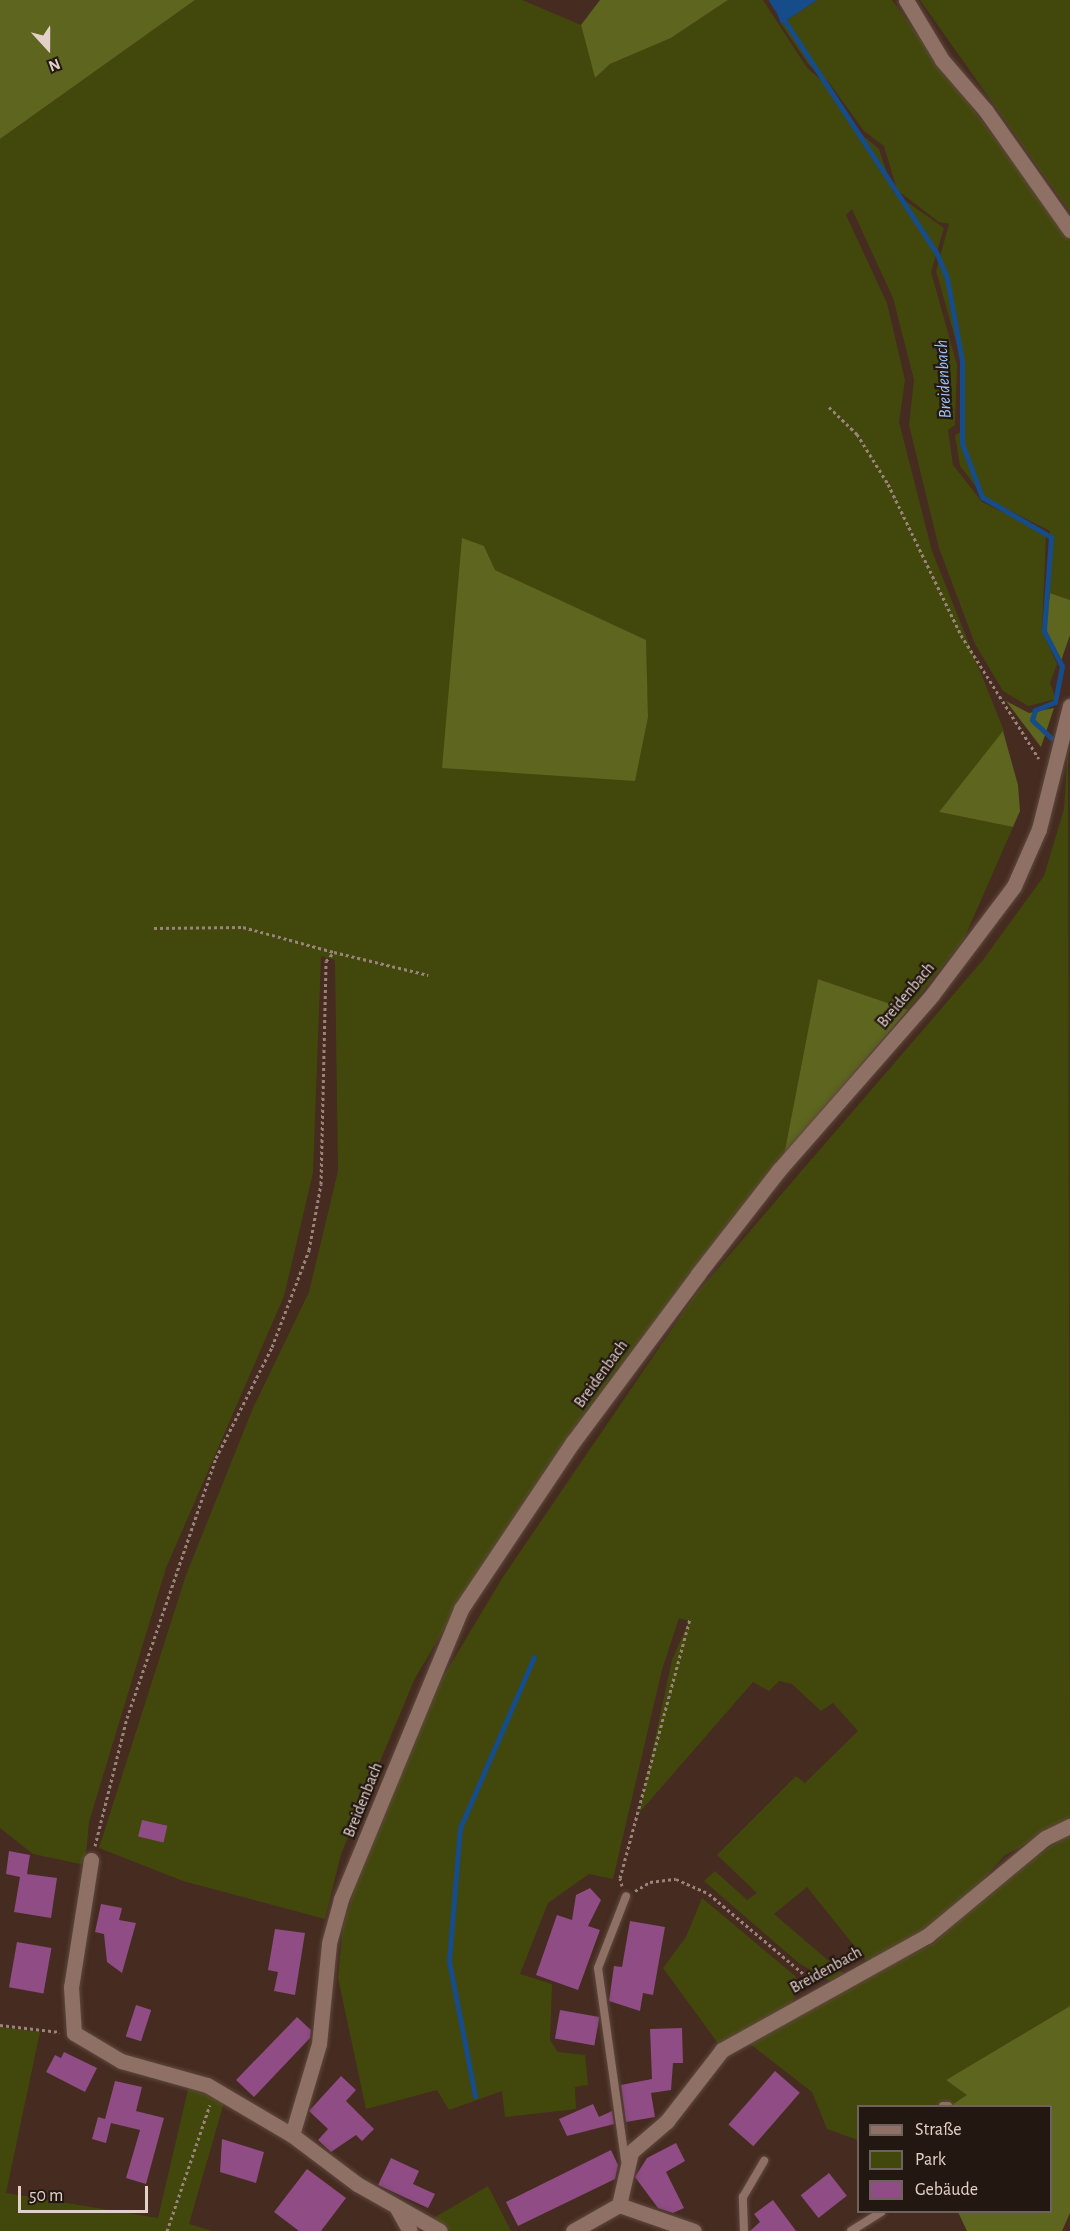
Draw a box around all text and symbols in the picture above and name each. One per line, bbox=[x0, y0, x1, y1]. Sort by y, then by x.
north arrow bbox=[18, 18, 78, 78]
text: N bbox=[46, 55, 63, 74]
water label: Breidenbach bbox=[931, 339, 957, 419]
street label: Breidenbach bbox=[873, 959, 939, 1031]
street label: Breidenbach bbox=[570, 1336, 632, 1412]
street label: Breidenbach bbox=[339, 1760, 387, 1840]
street label: Breidenbach bbox=[787, 1942, 865, 1998]
legend bbox=[857, 2105, 1052, 2213]
text: Straße bbox=[915, 2121, 961, 2139]
text: Park bbox=[915, 2151, 946, 2169]
scale bar bbox=[21, 2174, 152, 2212]
text: Gebäude bbox=[915, 2181, 978, 2199]
text: 50 m bbox=[29, 2187, 63, 2205]

